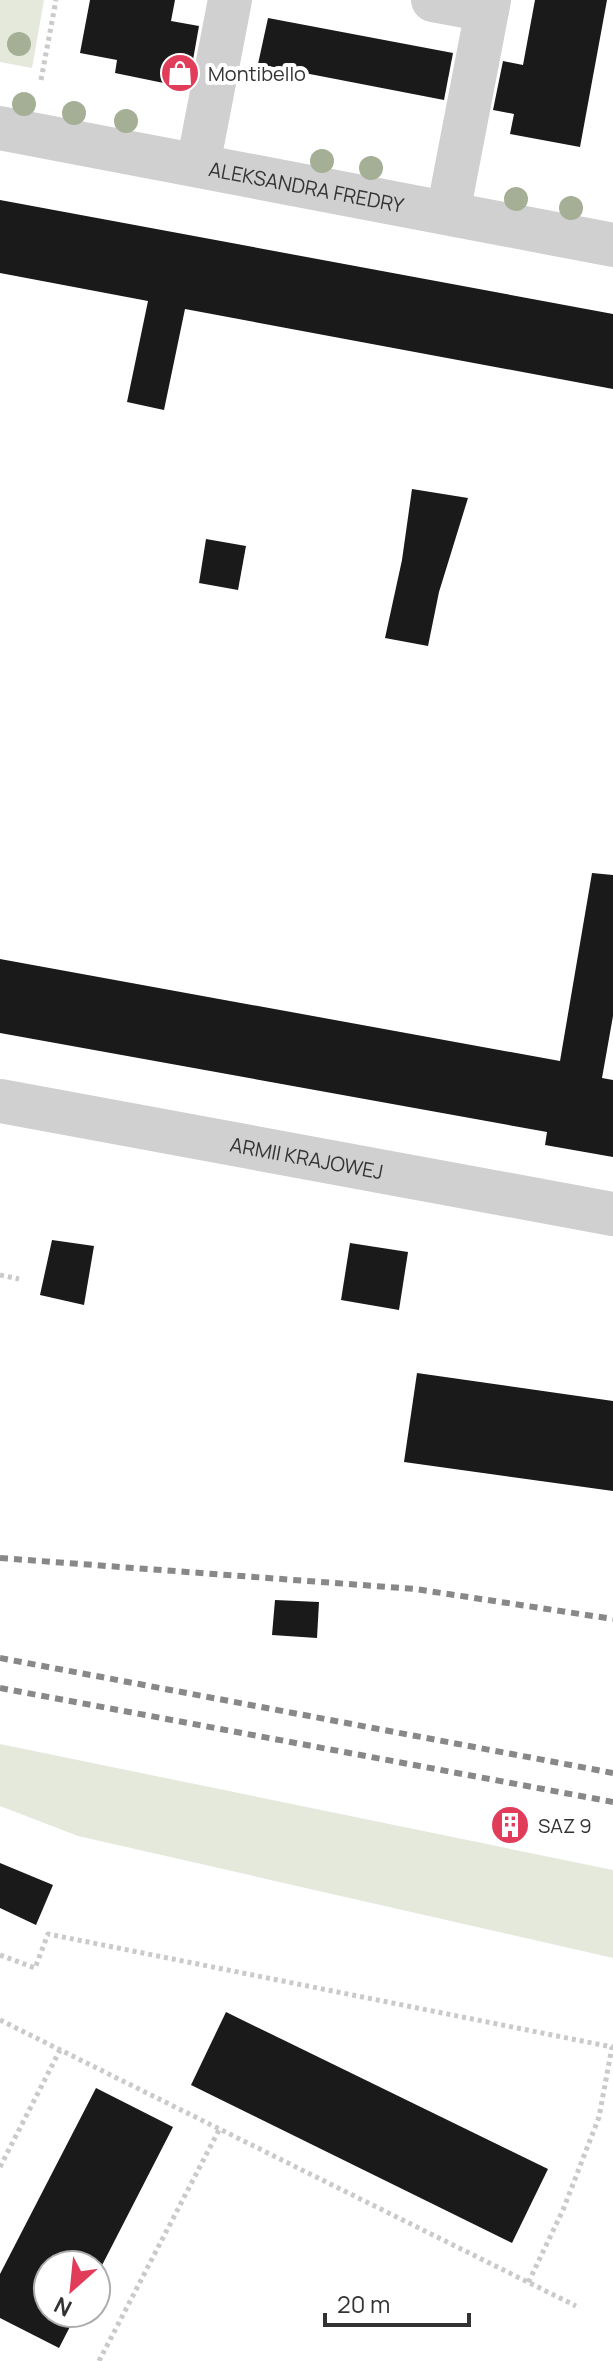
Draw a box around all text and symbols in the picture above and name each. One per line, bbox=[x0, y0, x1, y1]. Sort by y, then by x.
shop icon: Montibello bbox=[159, 52, 201, 94]
place label: Montibello bbox=[208, 60, 306, 87]
street label: ALEKSANDRA FREDRY bbox=[207, 155, 407, 218]
street label: ARMII KRAJOWEJ bbox=[228, 1130, 386, 1185]
building icon: SAZ 9 bbox=[489, 1804, 531, 1846]
place label: SAZ 9 bbox=[538, 1812, 592, 1839]
north arrow bbox=[32, 2249, 112, 2329]
scale bar bbox=[325, 2277, 469, 2327]
text: 20 m bbox=[337, 2287, 390, 2320]
text: N bbox=[49, 2290, 77, 2324]

